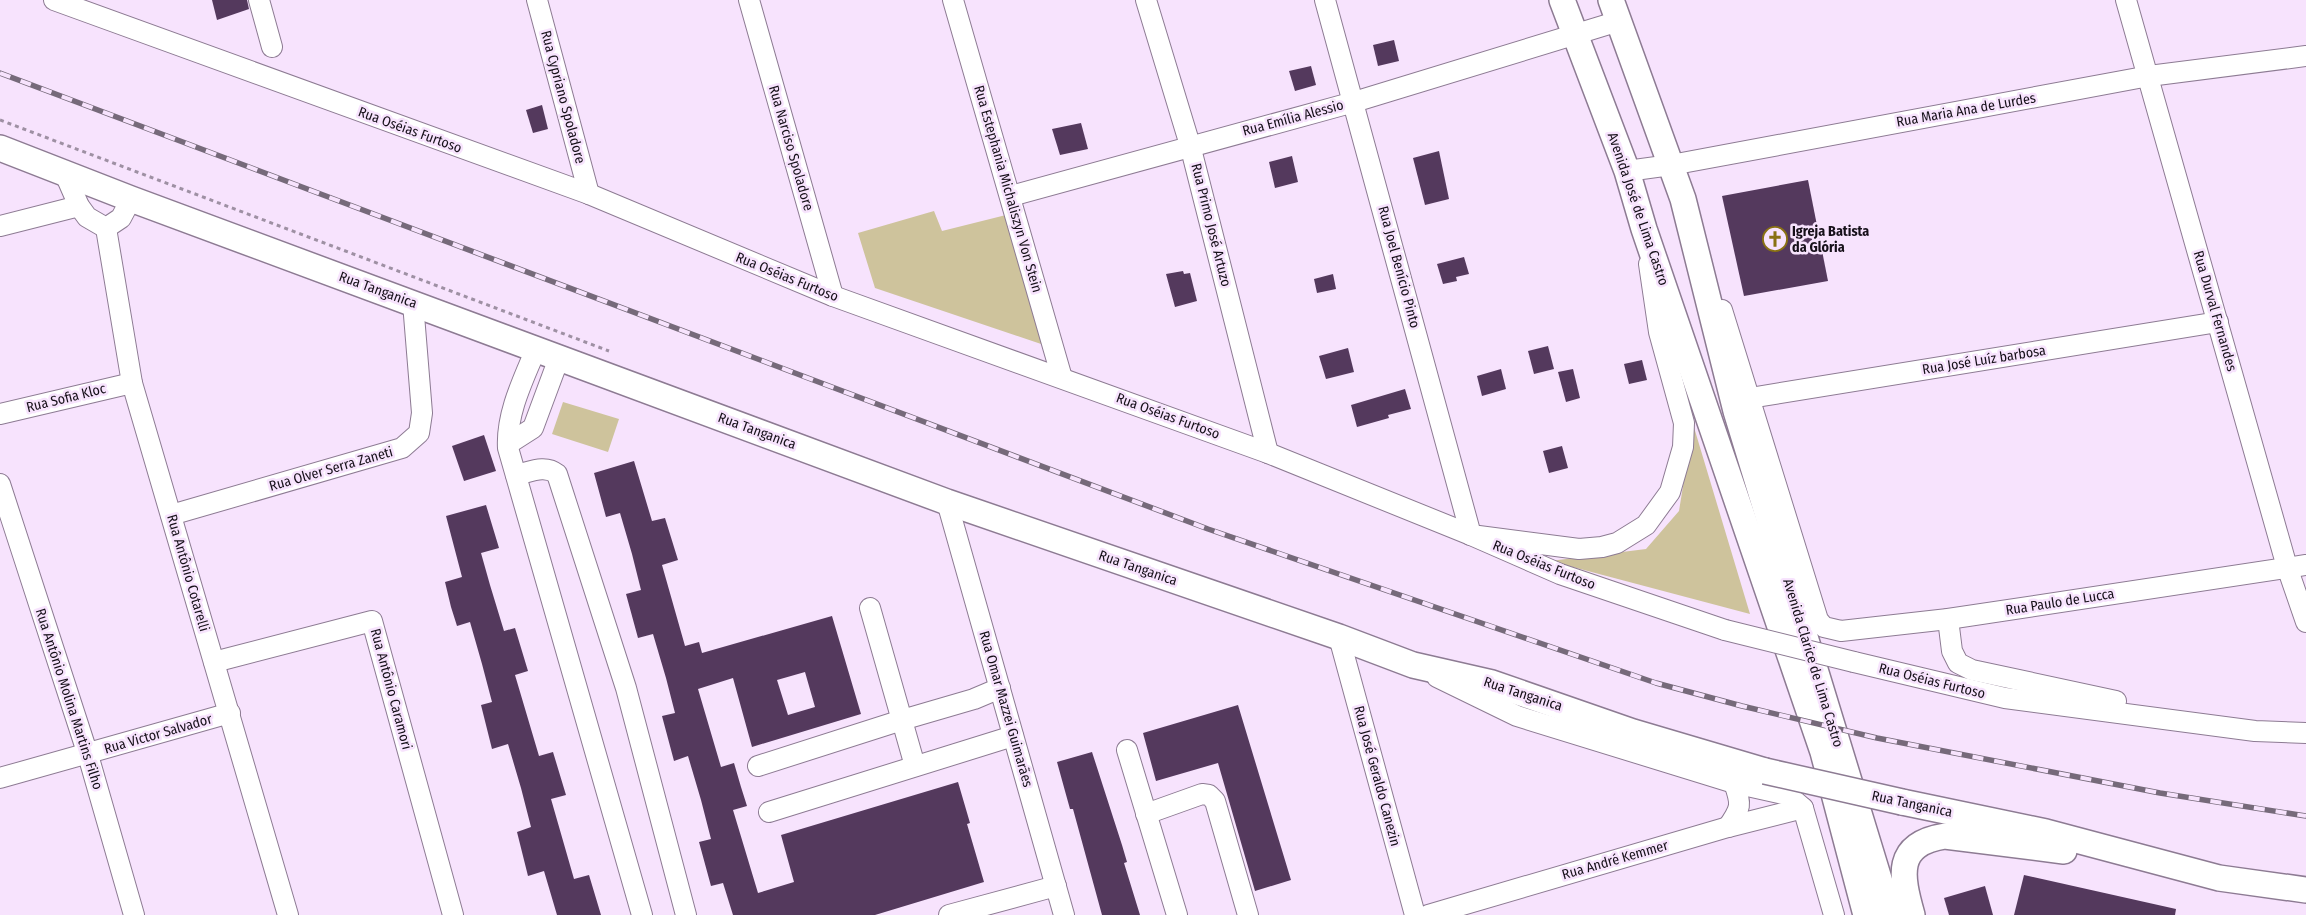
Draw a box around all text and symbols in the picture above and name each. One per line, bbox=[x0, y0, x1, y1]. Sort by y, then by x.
street label: Rua Cypriano Spoladore bbox=[537, 29, 589, 165]
street label: Rua Narciso Spoladore bbox=[765, 83, 817, 213]
street label: Rua Estephania Michaliszyn Von Stein bbox=[970, 83, 1046, 295]
street label: Rua Maria Ana de Lurdes bbox=[1895, 89, 2037, 131]
street label: Rua Emília Alessio bbox=[1241, 96, 1345, 140]
street label: Rua Oséias Furtoso bbox=[356, 103, 464, 157]
street label: Avenida José de Lima Castro bbox=[1604, 130, 1672, 288]
street label: Rua Primo José Artuzo bbox=[1187, 162, 1235, 288]
street label: Rua Joel Benício Pinto bbox=[1375, 204, 1423, 330]
place label: Igreja Batista da Glória bbox=[1792, 223, 1869, 256]
church icon: Igreja Batista da Glória bbox=[1762, 226, 1788, 252]
street label: Rua Oséias Furtoso bbox=[733, 249, 841, 305]
street label: Rua Durval Fernandes bbox=[2190, 249, 2240, 373]
street label: Rua Tanganica bbox=[337, 268, 420, 312]
street label: Rua José Luíz barbosa bbox=[1921, 342, 2047, 378]
street label: Rua Sofia Kloc bbox=[25, 380, 107, 416]
street label: Rua Oséias Furtoso bbox=[1114, 389, 1222, 443]
street label: Rua Tanganica bbox=[716, 409, 799, 453]
street label: Rua Olver Serra Zaneti bbox=[267, 443, 395, 495]
street label: Rua Antônio Cotarelli bbox=[163, 512, 213, 634]
street label: Rua Oséias Furtoso bbox=[1490, 537, 1598, 593]
street label: Rua Tanganica bbox=[1097, 547, 1180, 589]
street label: Avenida Clarice de Lima Castro bbox=[1779, 577, 1847, 749]
street label: Rua Paulo de Lucca bbox=[2005, 585, 2116, 619]
street label: Rua Antônio Molina Martins Filho bbox=[32, 606, 106, 792]
street label: Rua Antônio Caramori bbox=[367, 627, 415, 751]
street label: Rua Omar Mazzei Guimarães bbox=[976, 629, 1036, 789]
street label: Rua Oséias Furtoso bbox=[1877, 660, 1987, 702]
street label: Rua Tanganica bbox=[1481, 673, 1565, 715]
street label: Rua José Geraldo Canezin bbox=[1350, 704, 1404, 848]
street label: Rua Victor Salvador bbox=[102, 710, 214, 758]
street label: Rua Tanganica bbox=[1870, 787, 1954, 821]
street label: Rua André Kemmer bbox=[1560, 837, 1670, 883]

